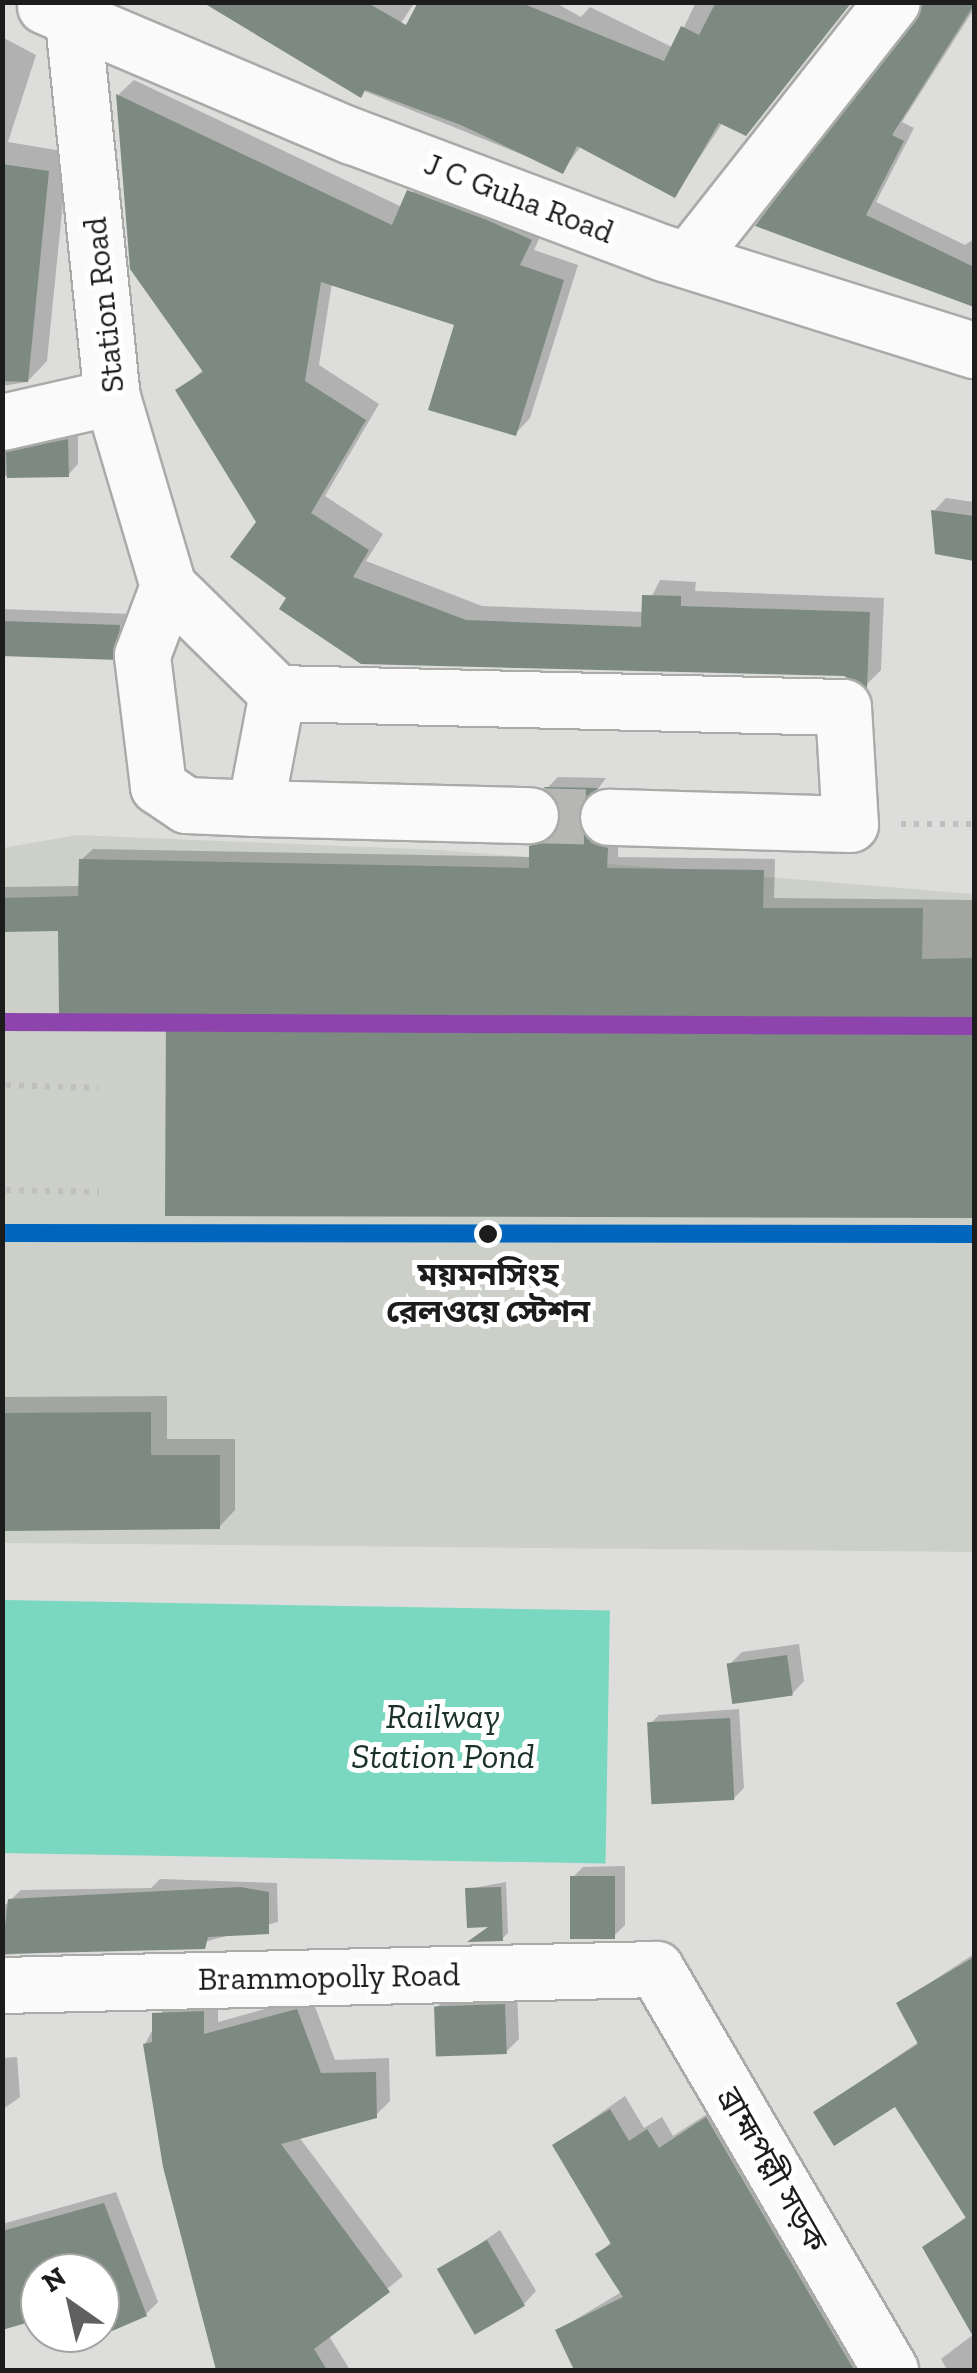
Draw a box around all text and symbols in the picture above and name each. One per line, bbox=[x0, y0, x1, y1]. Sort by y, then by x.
street label: J C Guha Road bbox=[419, 144, 619, 252]
street label: Station Road bbox=[76, 215, 132, 395]
marker: ময়মনসিংহ রেলওয়ে স্টেশন bbox=[471, 1217, 505, 1251]
place label: ময়মনসিংহ রেলওয়ে স্টেশন bbox=[386, 1256, 590, 1331]
water label: Railway Station Pond bbox=[351, 1695, 535, 1777]
street label: Brammopolly Road bbox=[197, 1956, 461, 1998]
street label: ব্রাহ্মপল্লী সড়ক bbox=[711, 2081, 835, 2259]
north arrow bbox=[20, 2253, 120, 2353]
text: N bbox=[36, 2260, 72, 2299]

